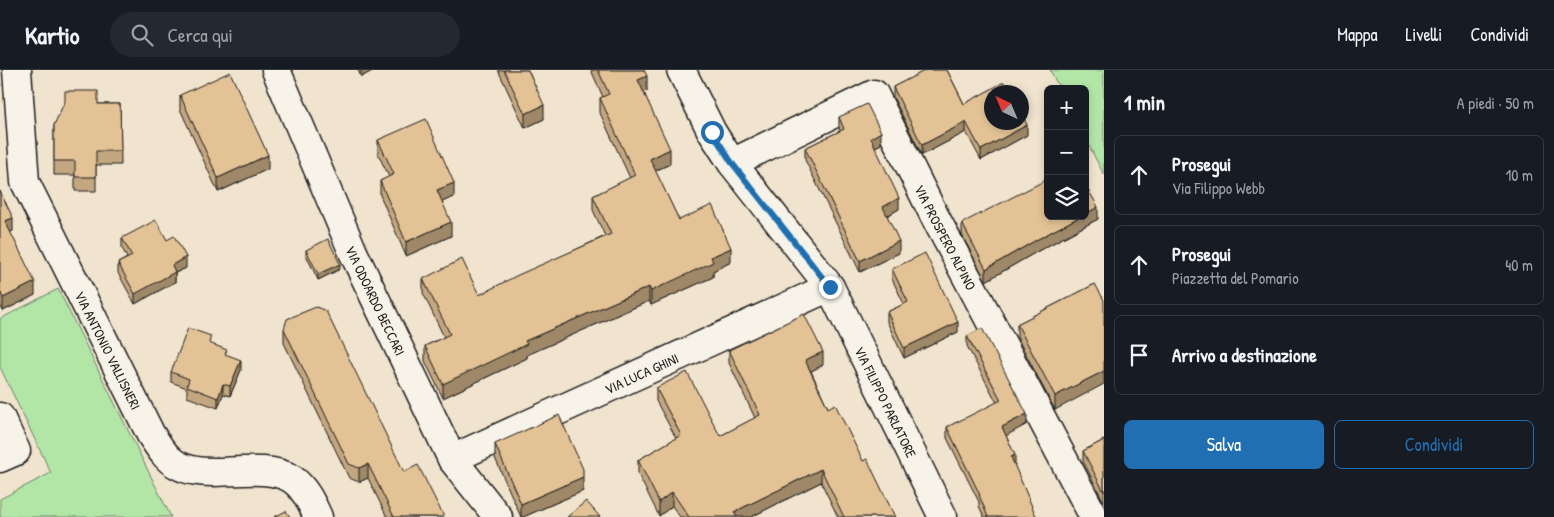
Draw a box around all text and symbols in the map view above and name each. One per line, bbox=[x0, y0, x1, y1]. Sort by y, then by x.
search box bbox=[110, 12, 460, 57]
text: Kartio bbox=[25, 19, 80, 51]
icon: search bbox=[128, 21, 156, 49]
text: Cerca qui bbox=[168, 22, 233, 48]
text: Mappa bbox=[1337, 22, 1378, 47]
text: Livelli bbox=[1406, 22, 1442, 47]
text: Condividi bbox=[1470, 22, 1529, 47]
north arrow bbox=[984, 85, 1029, 130]
map controls bbox=[1044, 85, 1089, 220]
button: + bbox=[1044, 85, 1089, 130]
text: 1 min bbox=[1124, 88, 1165, 117]
text: A piedi · 50 m bbox=[1457, 92, 1534, 114]
route start bbox=[701, 121, 724, 144]
button: − bbox=[1044, 130, 1089, 175]
text: Prosegui bbox=[1172, 151, 1231, 177]
icon: ahead bbox=[1125, 161, 1153, 189]
text: 10 m bbox=[1505, 164, 1533, 186]
button: layers bbox=[1044, 175, 1089, 220]
text: Via Filippo Webb bbox=[1172, 177, 1265, 199]
street label: VIA PROSPERO ALPINO bbox=[911, 181, 981, 293]
text: Prosegui bbox=[1172, 241, 1231, 267]
street label: VIA ODOARDO BECCARI bbox=[342, 242, 410, 358]
icon: ahead bbox=[1125, 251, 1153, 279]
text: 40 m bbox=[1505, 254, 1533, 276]
text: Piazzetta del Pomario bbox=[1172, 267, 1299, 289]
route end bbox=[819, 276, 842, 299]
street label: VIA ANTONIO VALLISNERI bbox=[71, 288, 146, 412]
icon: arrive bbox=[1125, 341, 1153, 369]
text: Arrivo a destinazione bbox=[1172, 342, 1317, 368]
street label: VIA FILIPPO PARLATORE bbox=[851, 343, 922, 460]
street label: VIA LUCA GHINI bbox=[601, 348, 681, 398]
button: Salva bbox=[1124, 420, 1324, 469]
button: Condividi bbox=[1334, 420, 1534, 469]

